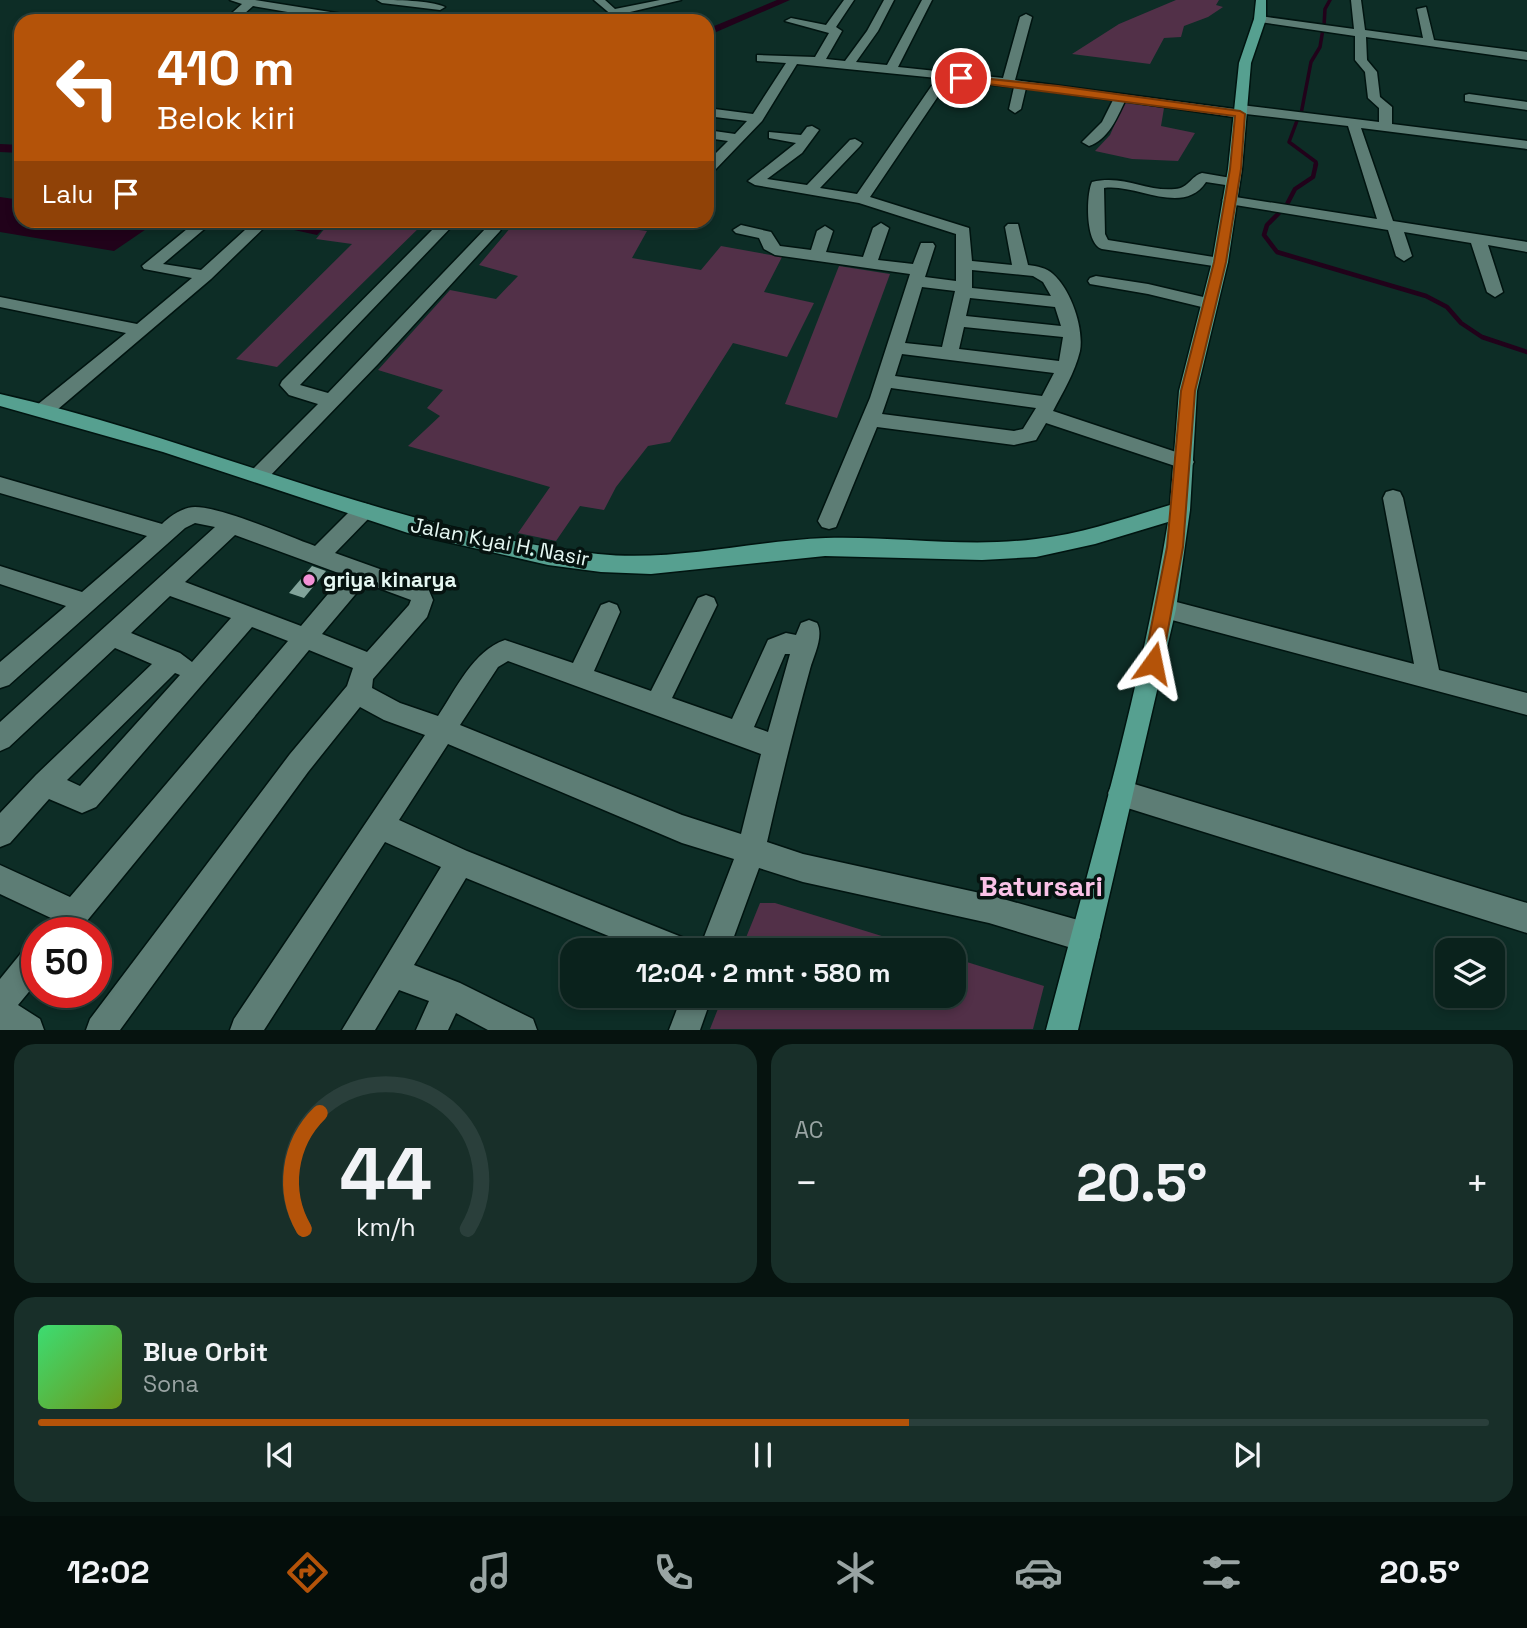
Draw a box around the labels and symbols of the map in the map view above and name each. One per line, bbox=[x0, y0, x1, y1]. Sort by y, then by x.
pin bbox=[931, 48, 991, 108]
street label: Jalan Kyai H. Nasir bbox=[408, 511, 592, 572]
place label: griya kinarya bbox=[323, 566, 457, 593]
marker: griya kinarya bbox=[301, 572, 317, 588]
position arrow bbox=[1116, 626, 1190, 700]
district label: Batursari bbox=[979, 868, 1103, 904]
speed limit sign: 50 bbox=[21, 917, 112, 1008]

